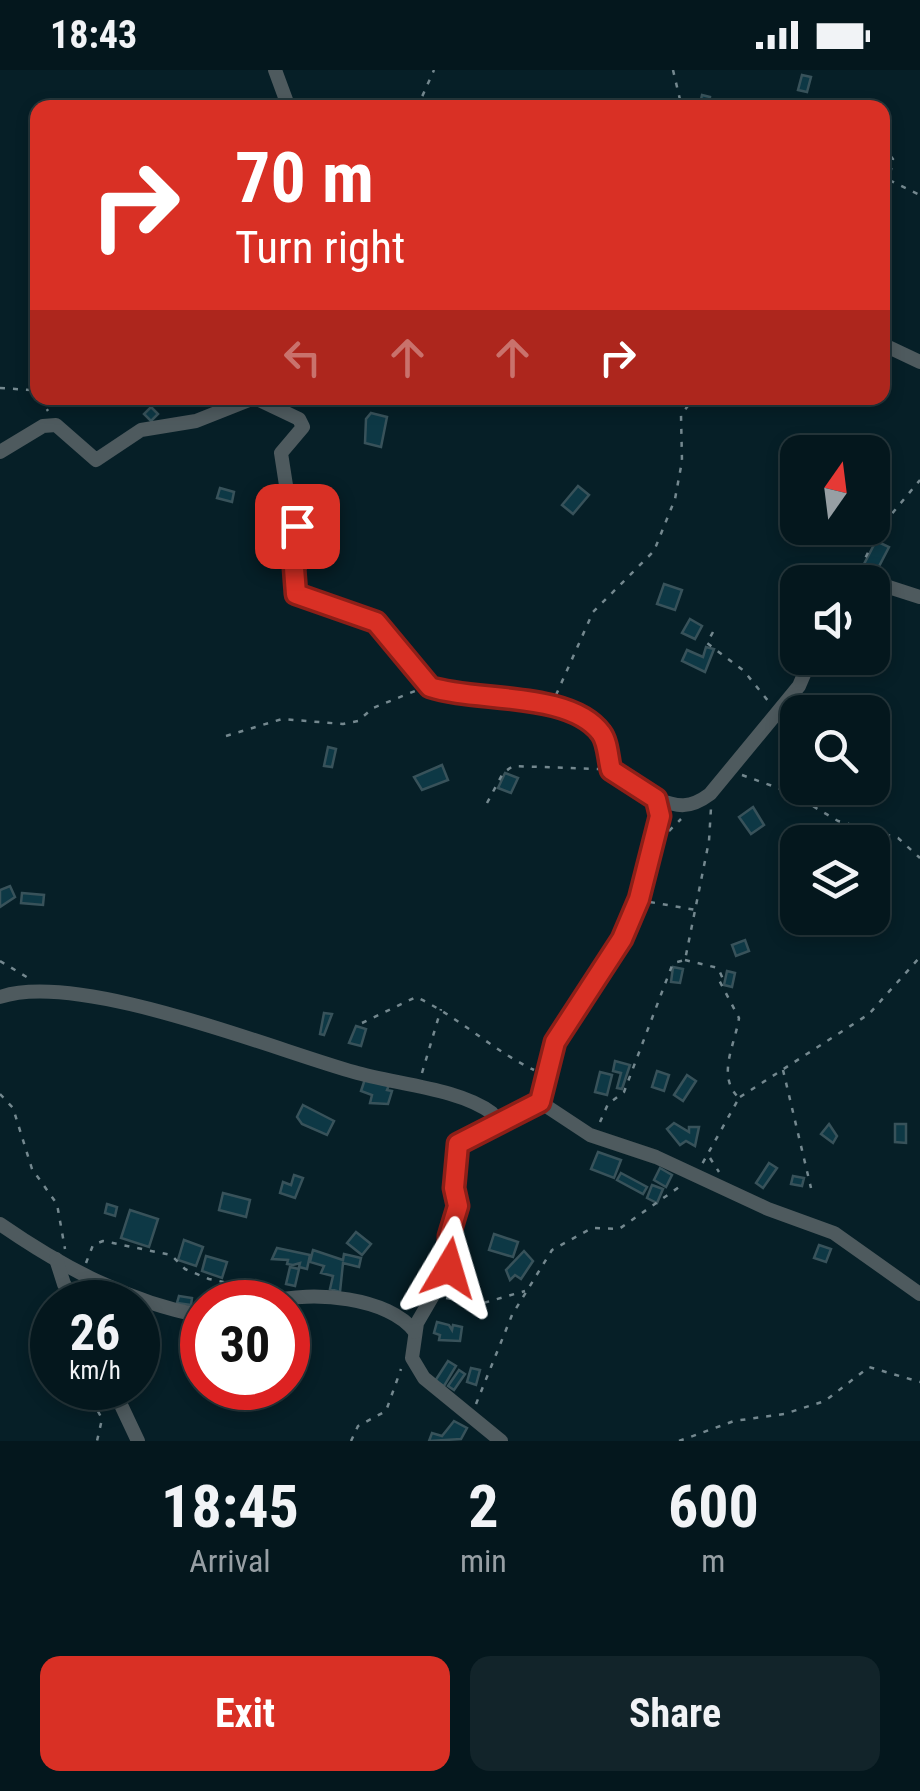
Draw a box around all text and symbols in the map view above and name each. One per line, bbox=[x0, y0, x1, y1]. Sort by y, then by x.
text: 18:43 bbox=[50, 13, 137, 57]
text: 70 m bbox=[235, 137, 374, 219]
icon: right bbox=[70, 140, 200, 270]
text: Turn right bbox=[235, 221, 405, 274]
icon: left bbox=[275, 330, 330, 385]
icon: ahead bbox=[380, 330, 435, 385]
icon: ahead bbox=[485, 330, 540, 385]
icon: right bbox=[590, 330, 645, 385]
north arrow bbox=[780, 435, 890, 545]
map controls bbox=[780, 435, 890, 935]
pin bbox=[255, 484, 340, 569]
icon: arrive bbox=[270, 499, 325, 554]
button: sound bbox=[780, 565, 890, 675]
button: search bbox=[780, 695, 890, 805]
button: layers bbox=[780, 825, 890, 935]
position arrow bbox=[397, 1216, 501, 1320]
speed limit sign: 30 bbox=[180, 1280, 310, 1410]
text: 26 bbox=[70, 1304, 120, 1362]
text: km/h bbox=[69, 1356, 121, 1385]
text: 18:45 bbox=[161, 1471, 299, 1542]
text: 2 bbox=[468, 1471, 499, 1542]
text: 600 bbox=[668, 1471, 759, 1542]
text: Arrival bbox=[189, 1542, 271, 1580]
text: min bbox=[460, 1542, 507, 1580]
text: m bbox=[701, 1542, 725, 1580]
button: Exit bbox=[40, 1656, 450, 1771]
button: Share bbox=[470, 1656, 880, 1771]

